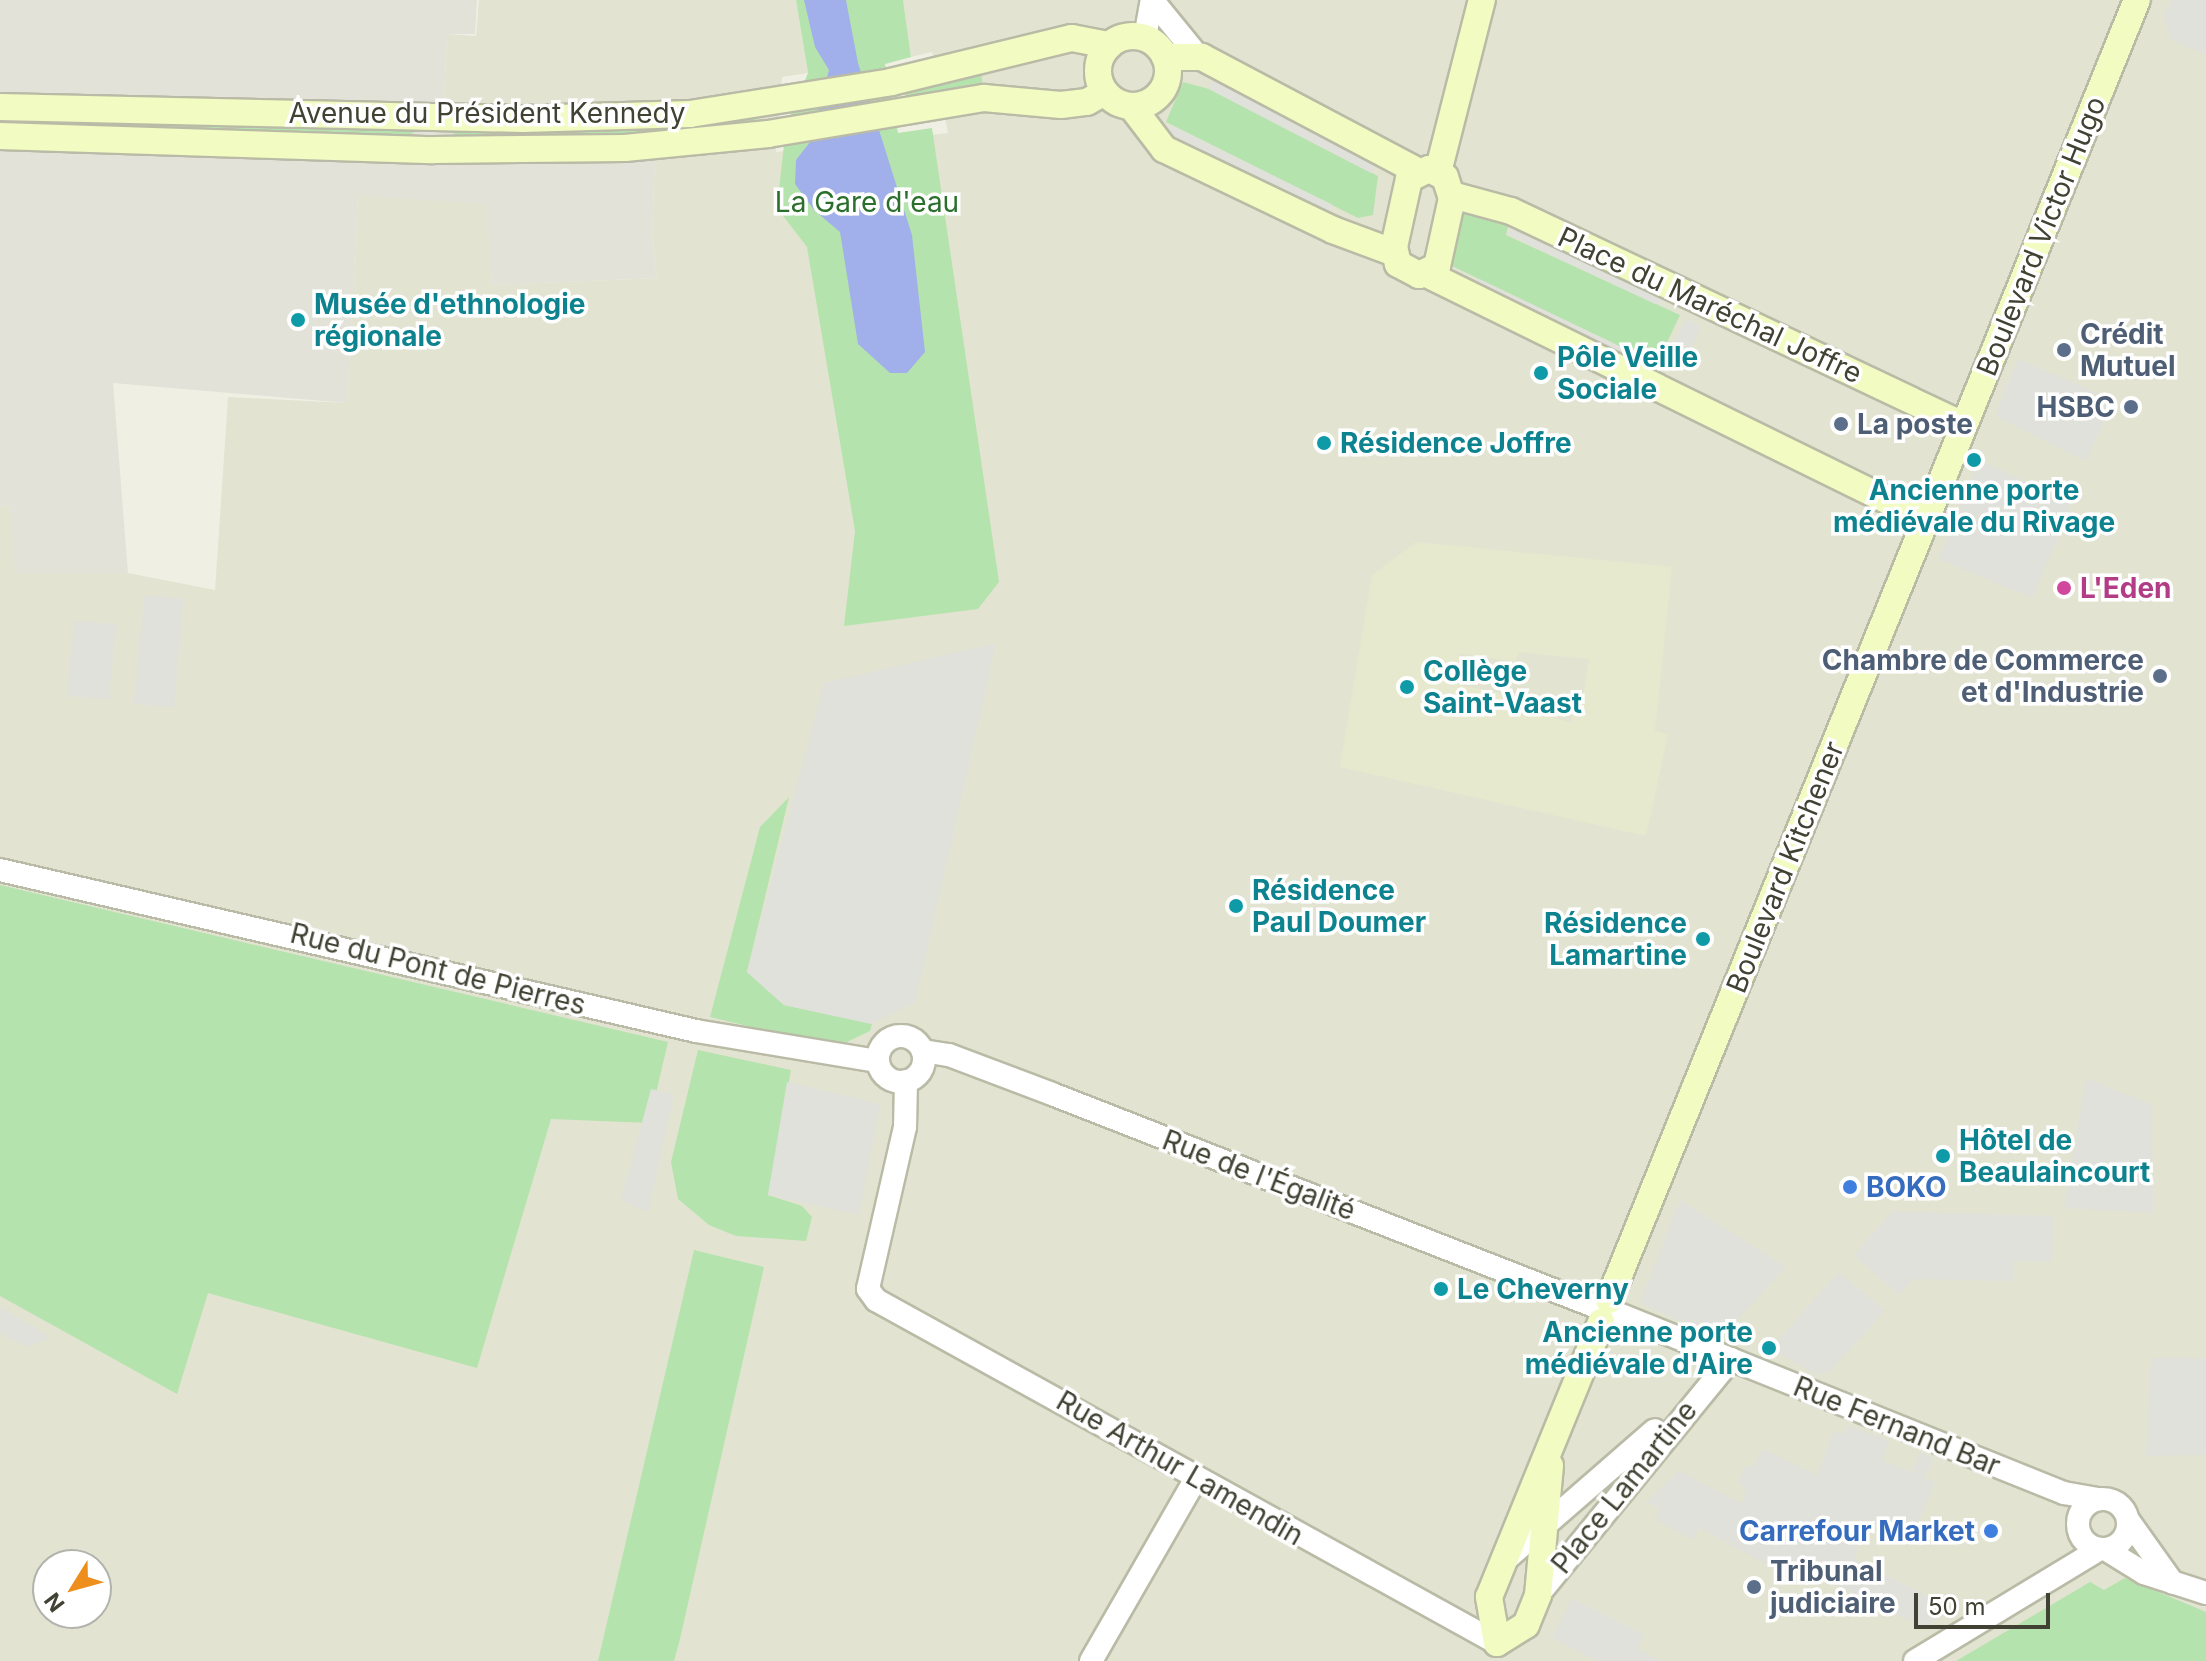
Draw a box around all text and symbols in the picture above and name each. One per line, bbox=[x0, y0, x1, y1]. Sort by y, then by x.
street label: Boulevard Victor Hugo bbox=[1970, 91, 2112, 381]
street label: Avenue du Président Kennedy bbox=[288, 96, 686, 130]
park label: La Gare d'eau bbox=[775, 185, 959, 219]
street label: Place du Maréchal Joffre bbox=[1553, 220, 1867, 390]
place label: Musée d'ethnologie régionale bbox=[314, 287, 586, 353]
marker: Musée d'ethnologie régionale bbox=[289, 311, 307, 329]
place label: Crédit Mutuel bbox=[2080, 317, 2175, 383]
place label: Pôle Veille Sociale bbox=[1557, 340, 1698, 406]
marker: Crédit Mutuel bbox=[2055, 341, 2073, 359]
marker: Pôle Veille Sociale bbox=[1532, 364, 1550, 382]
place label: HSBC bbox=[2037, 390, 2115, 424]
marker: HSBC bbox=[2122, 398, 2140, 416]
place label: La poste bbox=[1857, 407, 1973, 441]
marker: La poste bbox=[1832, 415, 1850, 433]
place label: Résidence Joffre bbox=[1340, 426, 1572, 460]
marker: Résidence Joffre bbox=[1315, 434, 1333, 452]
marker: Ancienne porte médiévale du Rivage bbox=[1965, 451, 1983, 469]
place label: Ancienne porte médiévale du Rivage bbox=[1833, 473, 2115, 539]
place label: L'Eden bbox=[2080, 571, 2172, 605]
marker: L'Eden bbox=[2055, 579, 2073, 597]
place label: Chambre de Commerce et d'Industrie bbox=[1822, 643, 2144, 709]
place label: Collège Saint-Vaast bbox=[1423, 654, 1582, 720]
marker: Chambre de Commerce et d'Industrie bbox=[2151, 667, 2169, 685]
marker: Collège Saint-Vaast bbox=[1398, 678, 1416, 696]
street label: Boulevard Kitchener bbox=[1719, 737, 1851, 997]
place label: Résidence Paul Doumer bbox=[1252, 873, 1426, 939]
marker: Résidence Paul Doumer bbox=[1227, 897, 1245, 915]
place label: Résidence Lamartine bbox=[1544, 906, 1687, 972]
street label: Rue du Pont de Pierres bbox=[287, 916, 589, 1022]
marker: Résidence Lamartine bbox=[1694, 930, 1712, 948]
street label: Rue de l'Égalité bbox=[1158, 1123, 1360, 1227]
place label: Hôtel de Beaulaincourt bbox=[1959, 1123, 2150, 1189]
marker: Hôtel de Beaulaincourt bbox=[1934, 1147, 1952, 1165]
place label: BOKO bbox=[1866, 1170, 1947, 1204]
marker: BOKO bbox=[1841, 1178, 1859, 1196]
place label: Le Cheverny bbox=[1457, 1272, 1629, 1306]
marker: Le Cheverny bbox=[1432, 1280, 1450, 1298]
place label: Ancienne porte médiévale d'Aire bbox=[1525, 1315, 1753, 1381]
marker: Ancienne porte médiévale d'Aire bbox=[1760, 1339, 1778, 1357]
street label: Rue Fernand Bar bbox=[1789, 1369, 2005, 1483]
street label: Rue Arthur Lamendin bbox=[1051, 1384, 1309, 1552]
street label: Place Lamartine bbox=[1544, 1394, 1704, 1580]
place label: Carrefour Market bbox=[1739, 1514, 1975, 1548]
marker: Carrefour Market bbox=[1982, 1522, 2000, 1540]
north arrow bbox=[32, 1549, 112, 1629]
place label: Tribunal judiciaire bbox=[1770, 1554, 1896, 1620]
scale bar bbox=[1918, 1577, 2054, 1627]
marker: Tribunal judiciaire bbox=[1745, 1578, 1763, 1596]
text: N bbox=[39, 1588, 70, 1617]
text: 50 m bbox=[1928, 1592, 1986, 1621]

